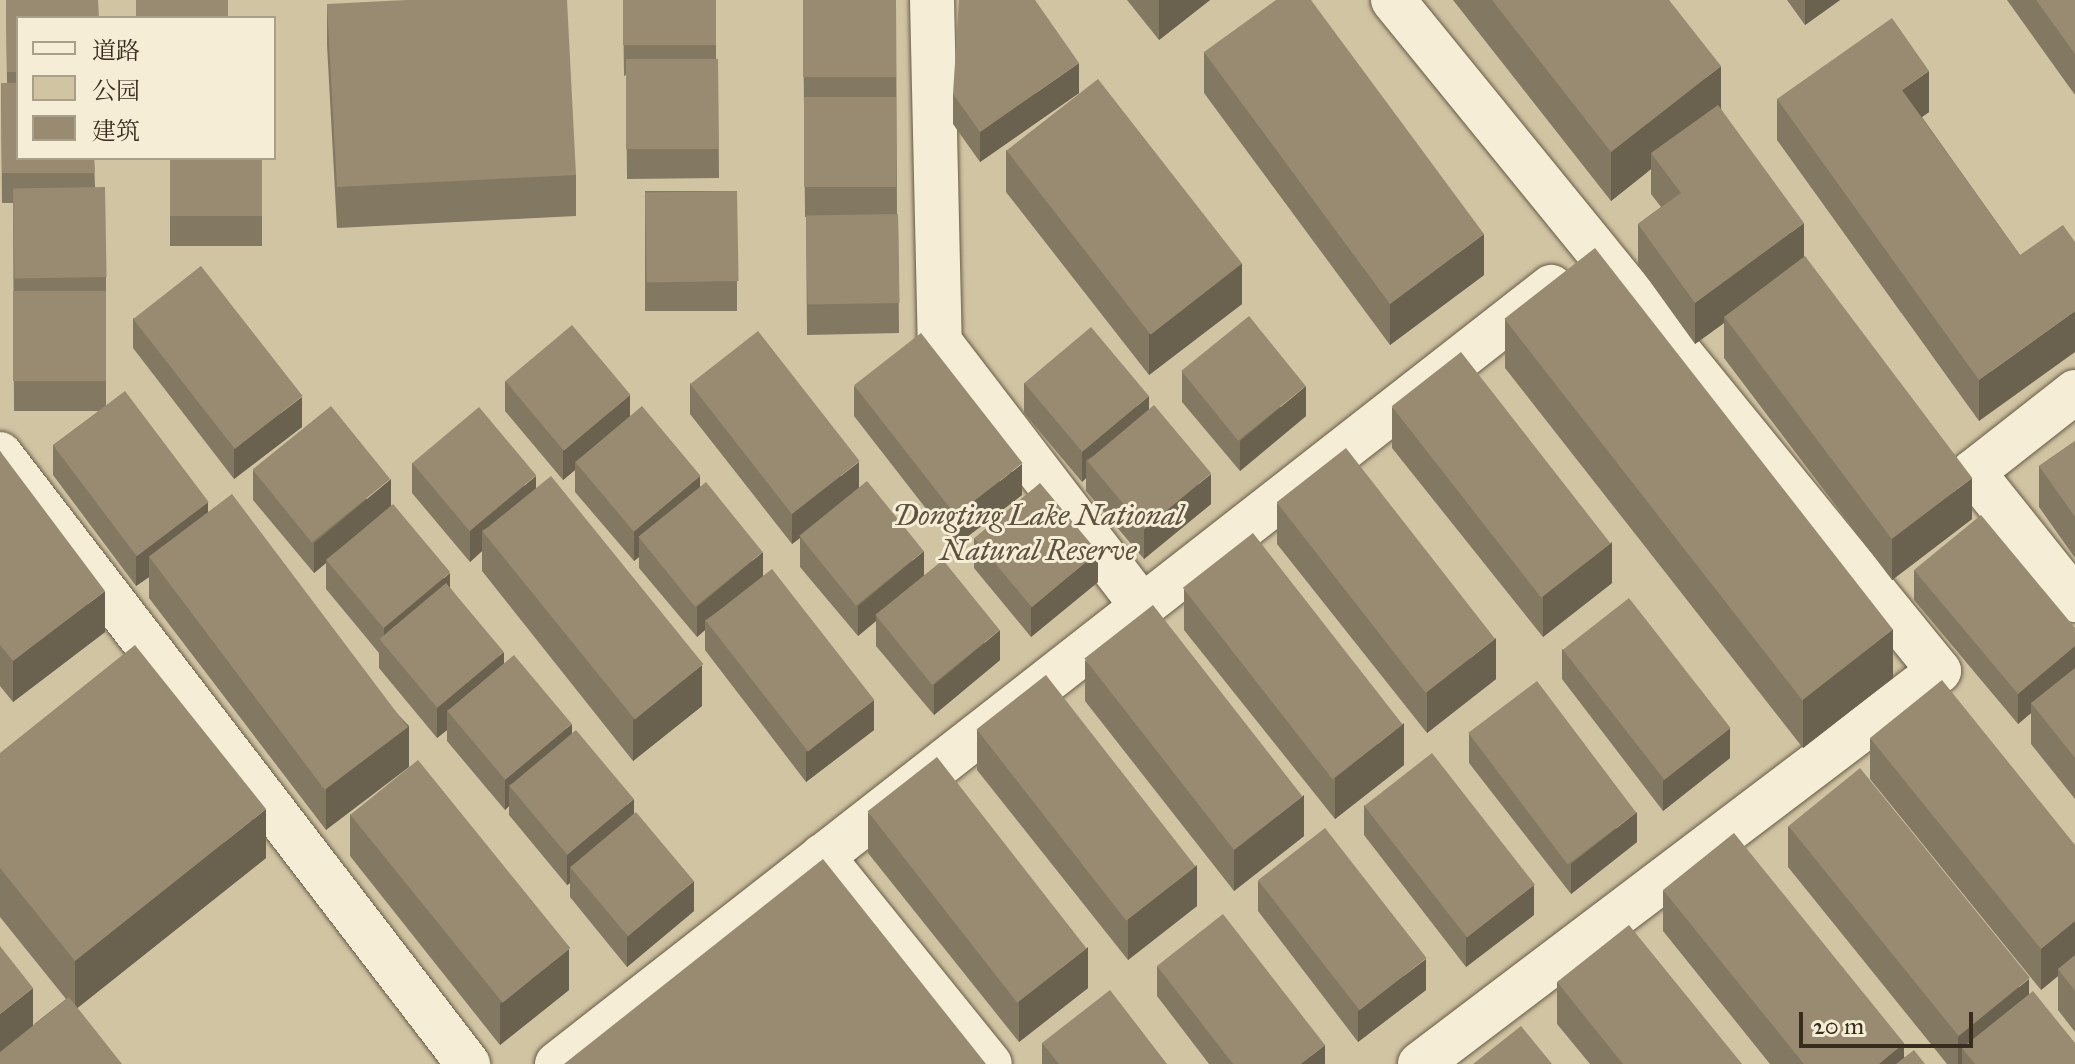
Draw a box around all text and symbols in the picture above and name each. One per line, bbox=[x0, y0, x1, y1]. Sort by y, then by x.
legend bbox=[16, 16, 276, 160]
text: 道路 bbox=[92, 36, 140, 66]
text: 公园 bbox=[92, 76, 140, 106]
text: 建筑 bbox=[92, 116, 140, 146]
park label: Dongting Lake National Natural Reserve bbox=[892, 497, 1184, 568]
scale bar bbox=[1803, 996, 1977, 1046]
text: 20 m bbox=[1813, 1011, 1864, 1041]

